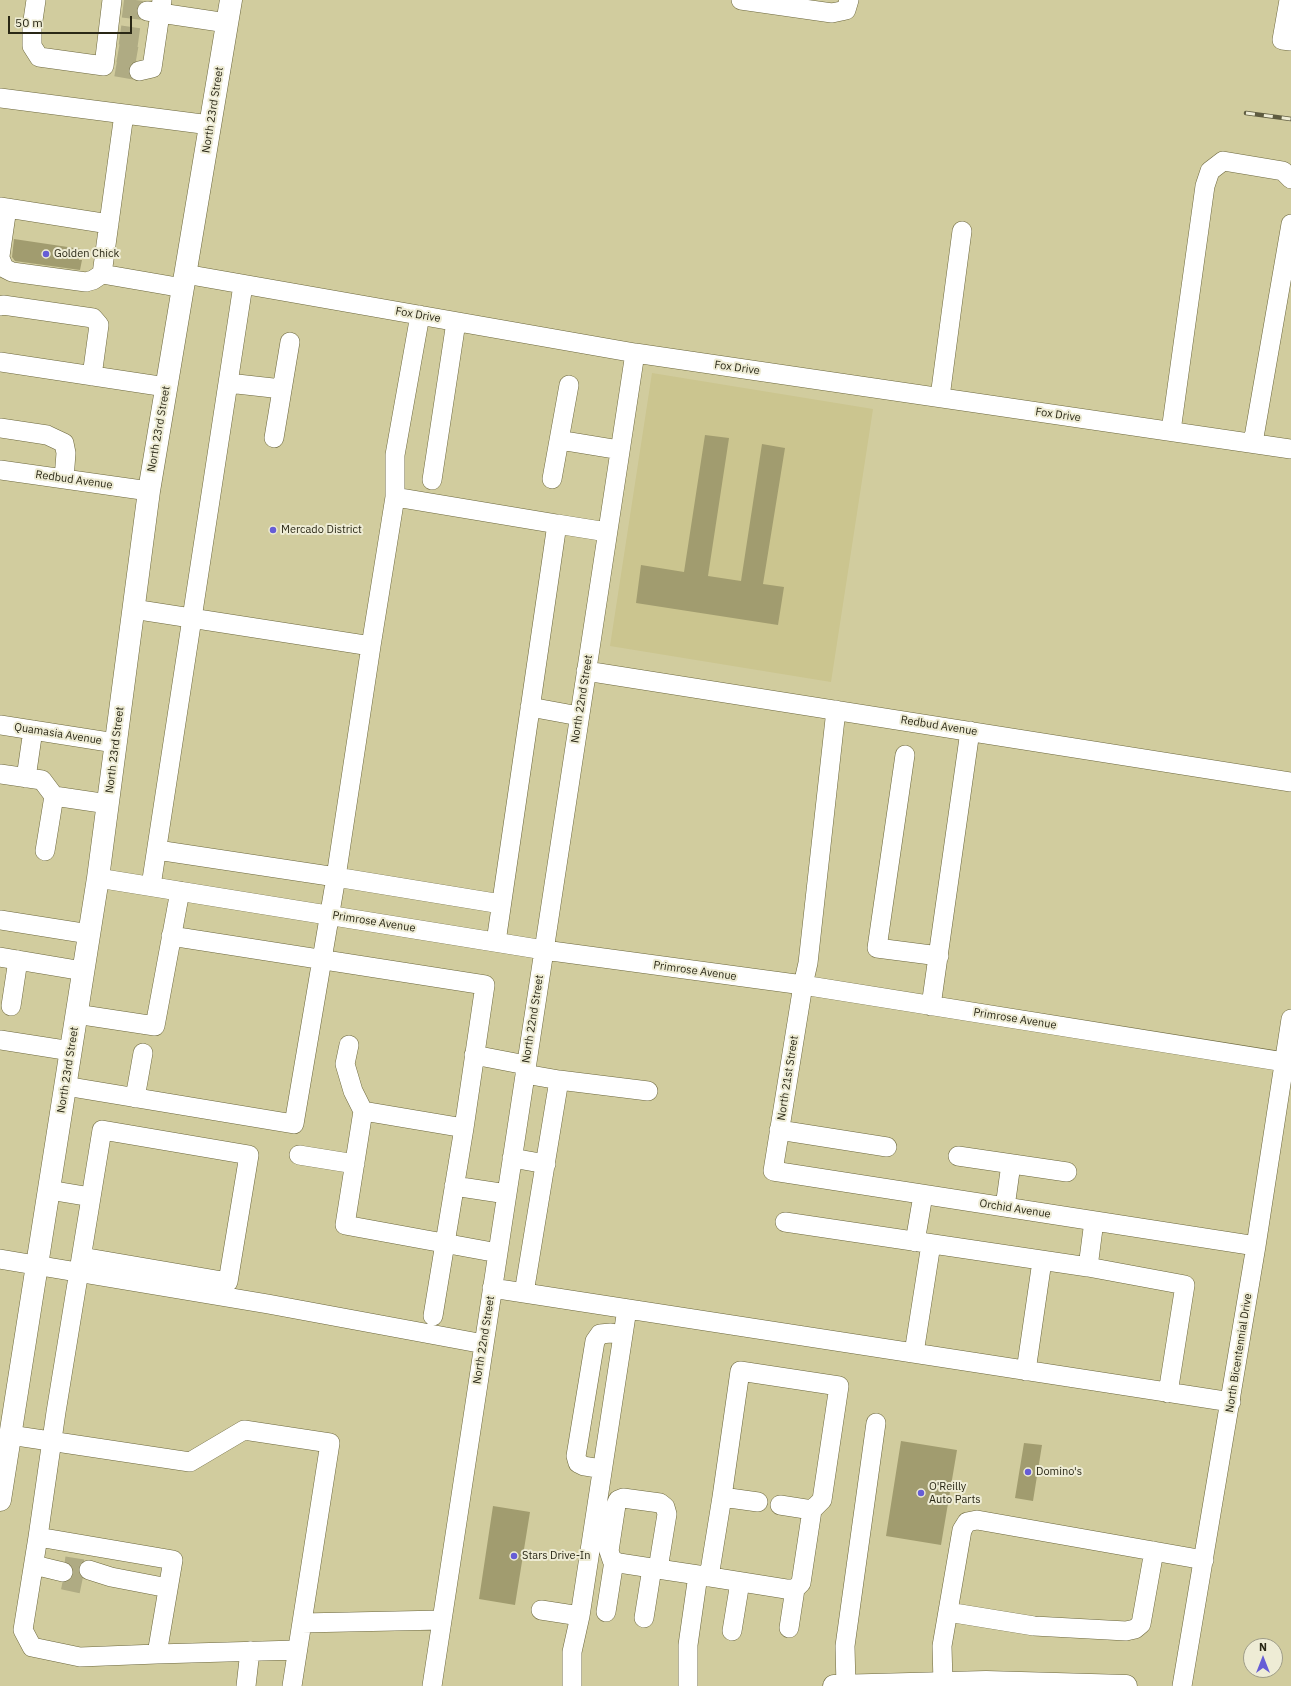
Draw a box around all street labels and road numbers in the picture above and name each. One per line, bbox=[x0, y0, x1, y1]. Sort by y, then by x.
street label: North 23rd Street bbox=[200, 66, 226, 154]
street label: Fox Drive bbox=[394, 305, 442, 325]
street label: Fox Drive bbox=[714, 358, 760, 378]
street label: North 23rd Street bbox=[145, 385, 173, 473]
street label: Fox Drive bbox=[1035, 405, 1081, 425]
street label: Redbud Avenue bbox=[35, 468, 113, 492]
street label: North 22nd Street bbox=[568, 654, 596, 744]
street label: North 23rd Street bbox=[103, 706, 127, 794]
street label: Redbud Avenue bbox=[900, 713, 978, 739]
street label: Quamasia Avenue bbox=[13, 721, 103, 747]
street label: Primrose Avenue bbox=[332, 909, 416, 935]
street label: Primrose Avenue bbox=[653, 959, 737, 983]
street label: North 22nd Street bbox=[519, 974, 547, 1064]
street label: Primrose Avenue bbox=[973, 1006, 1057, 1032]
street label: North 23rd Street bbox=[55, 1026, 81, 1114]
street label: North 21st Street bbox=[775, 1035, 801, 1121]
street label: Orchid Avenue bbox=[978, 1197, 1052, 1221]
street label: North Bicentennial Drive bbox=[1223, 1292, 1255, 1414]
street label: North 22nd Street bbox=[470, 1295, 498, 1385]

